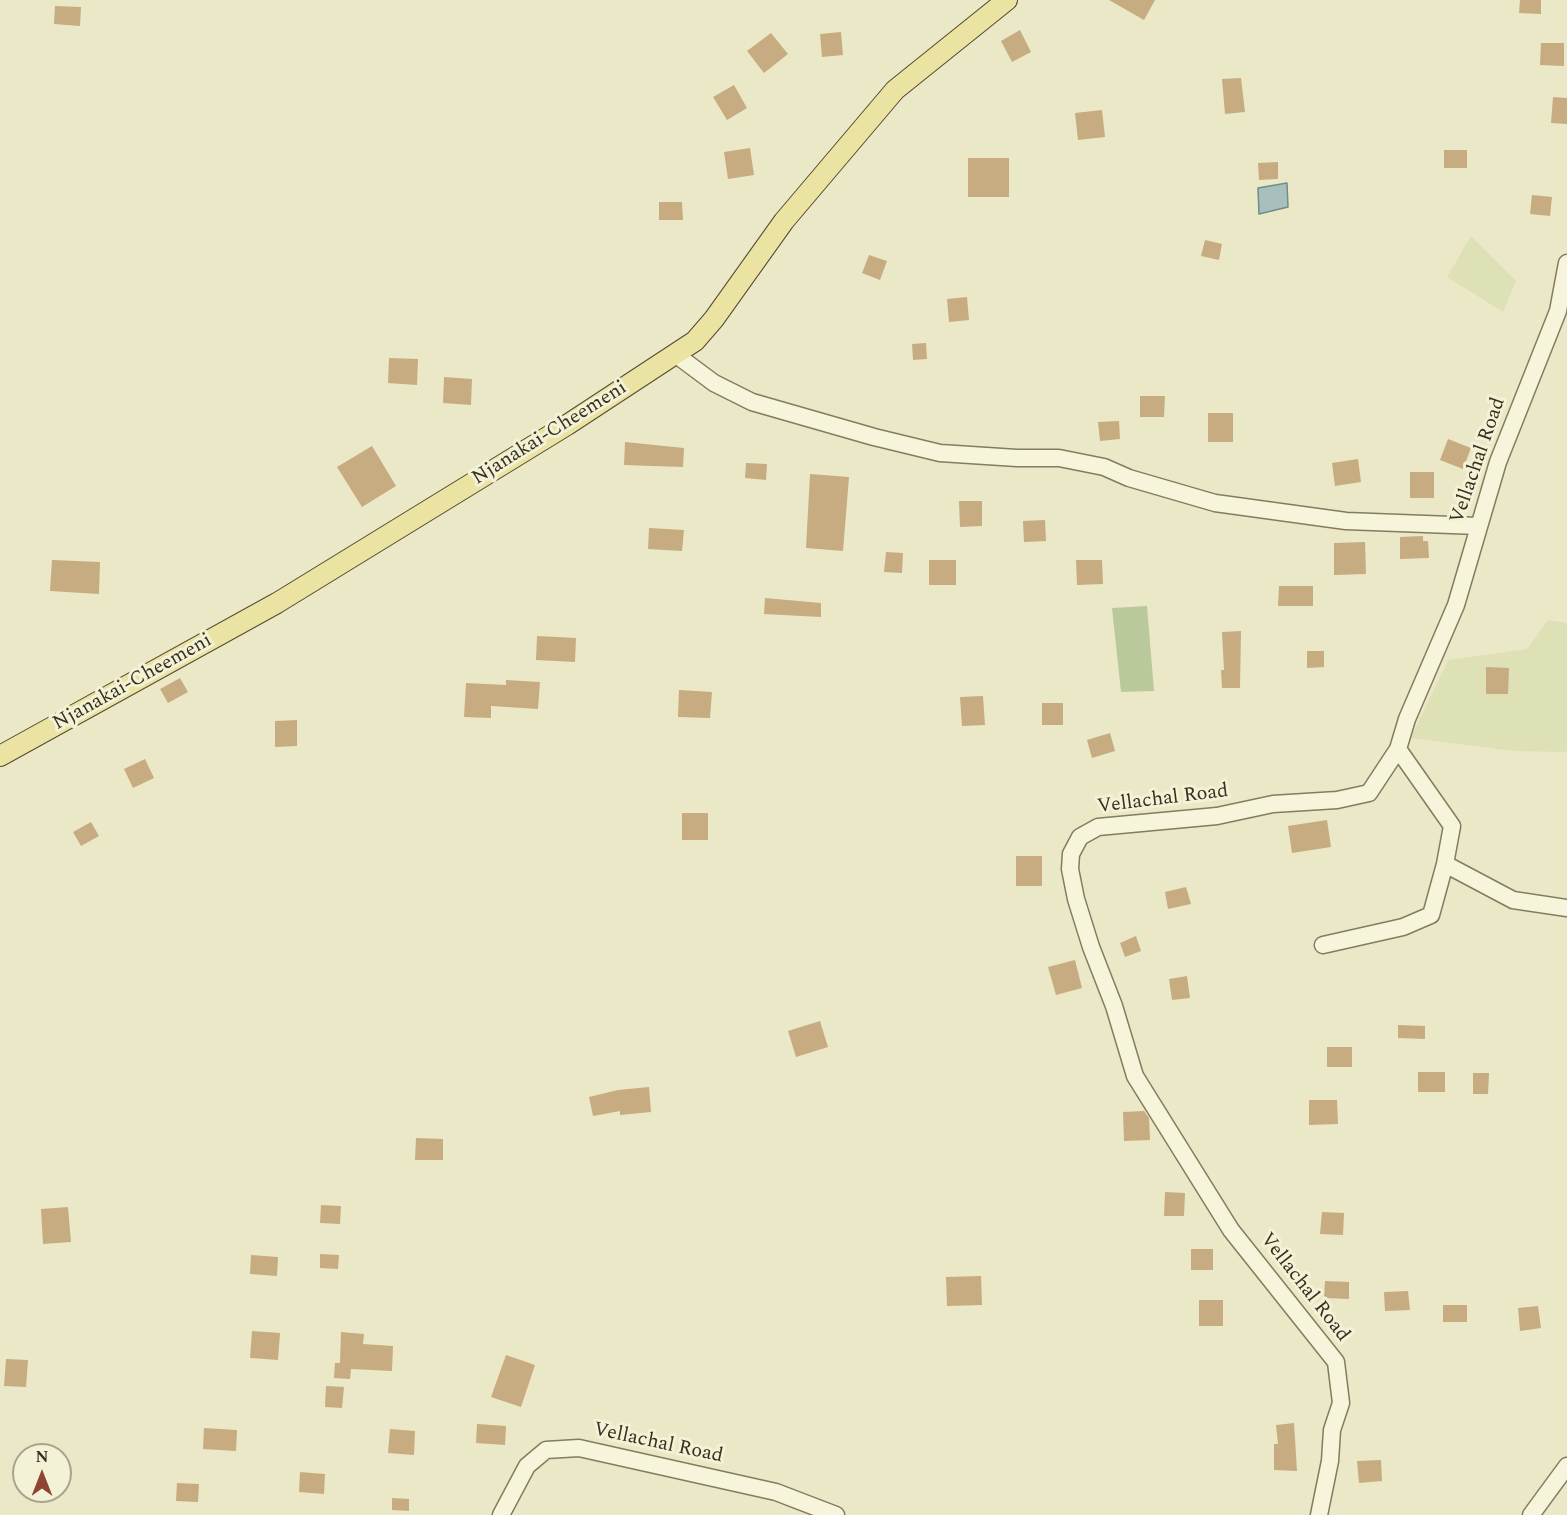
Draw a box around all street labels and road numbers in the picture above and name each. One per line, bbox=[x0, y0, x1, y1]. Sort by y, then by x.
street label: Njanakai-Cheemeni bbox=[468, 377, 632, 491]
street label: Vellachal Road bbox=[1446, 395, 1512, 527]
street label: Njanakai-Cheemeni bbox=[49, 629, 217, 737]
street label: Vellachal Road bbox=[1096, 780, 1230, 820]
street label: Vellachal Road bbox=[1254, 1229, 1354, 1347]
street label: Vellachal Road bbox=[591, 1419, 725, 1469]

